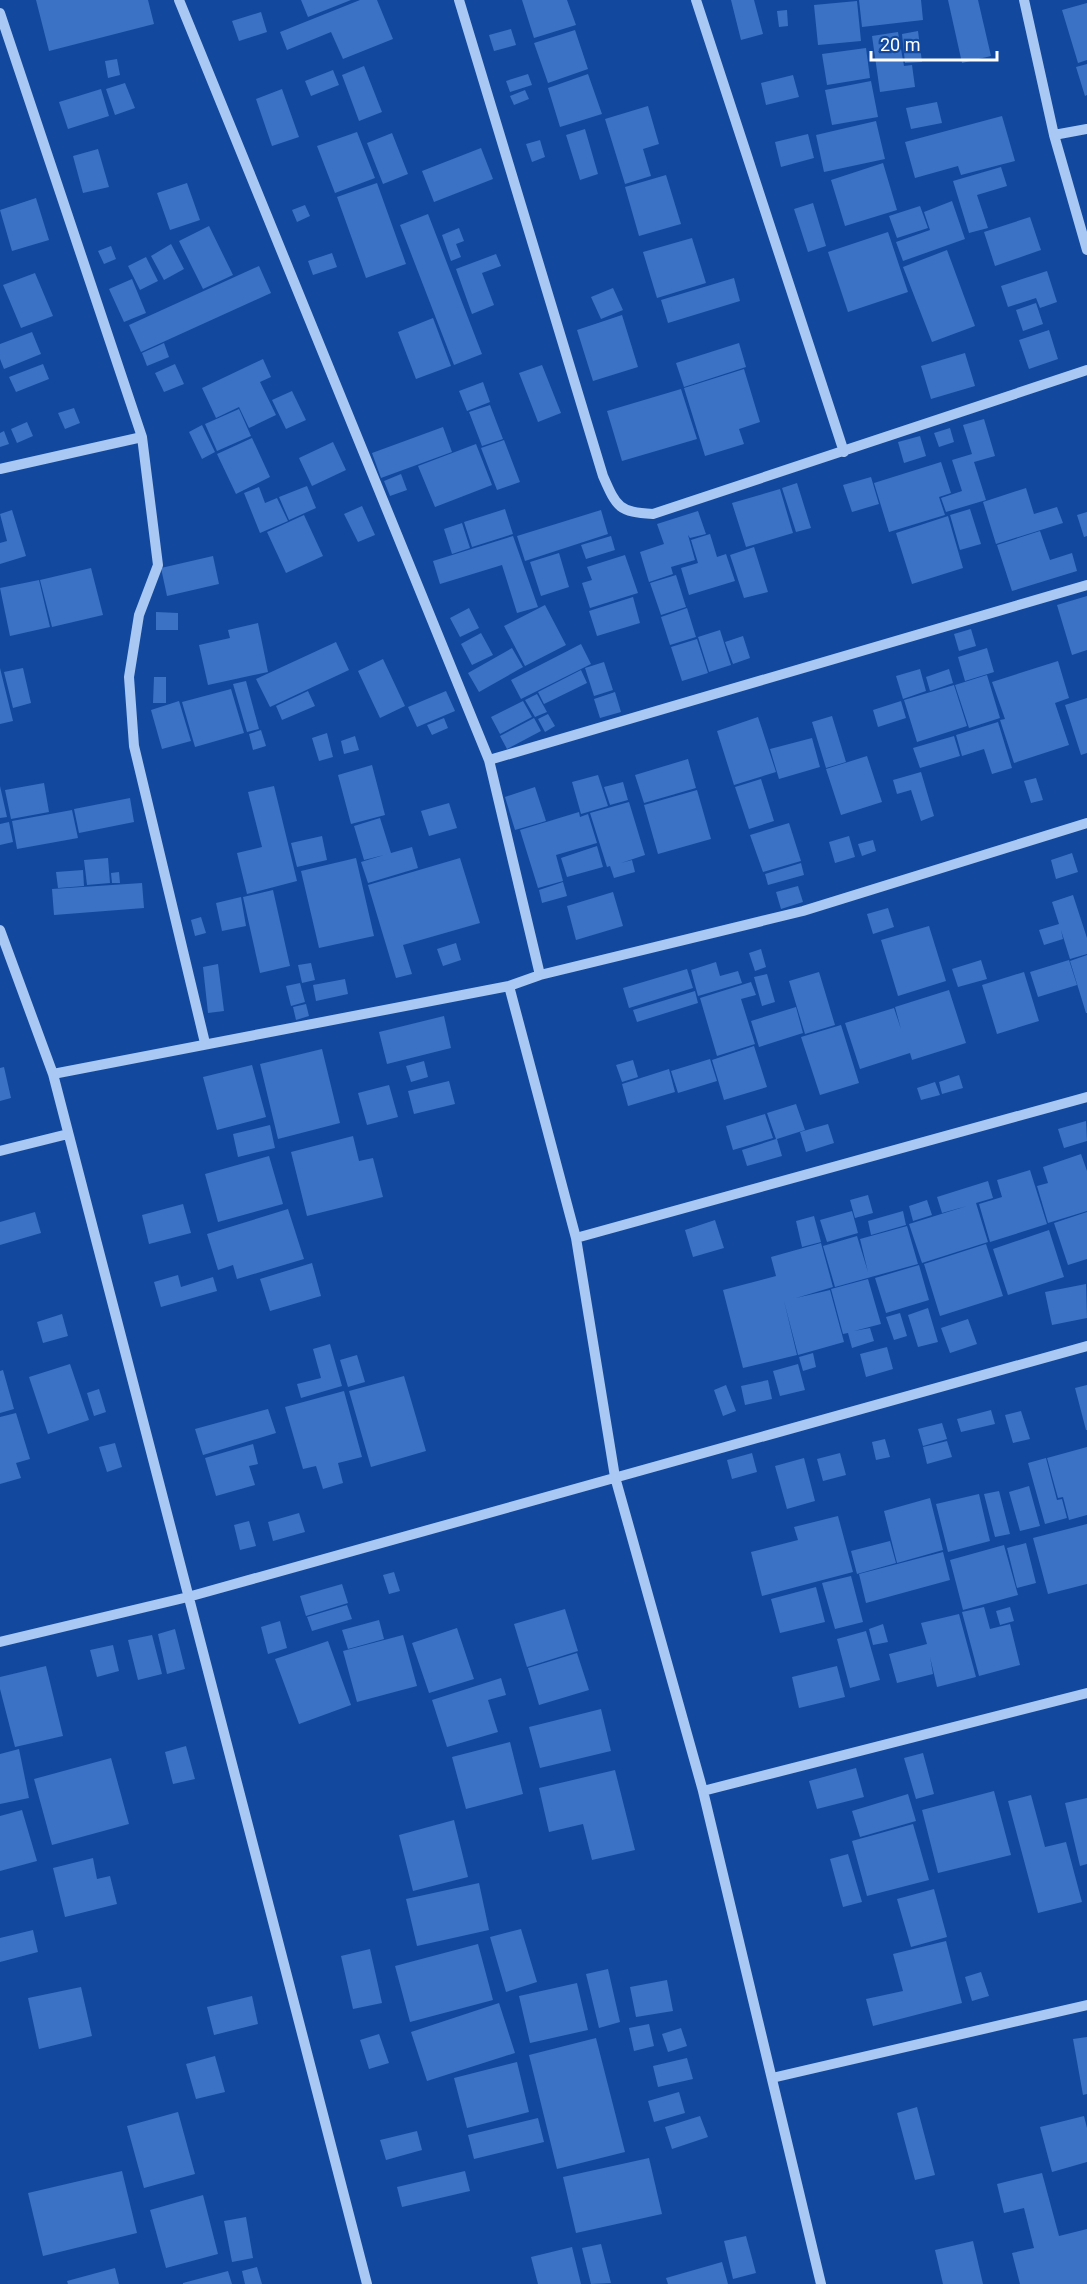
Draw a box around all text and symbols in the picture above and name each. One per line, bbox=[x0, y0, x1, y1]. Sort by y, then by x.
scale bar bbox=[871, 24, 997, 62]
text: 20 m bbox=[880, 34, 920, 55]

